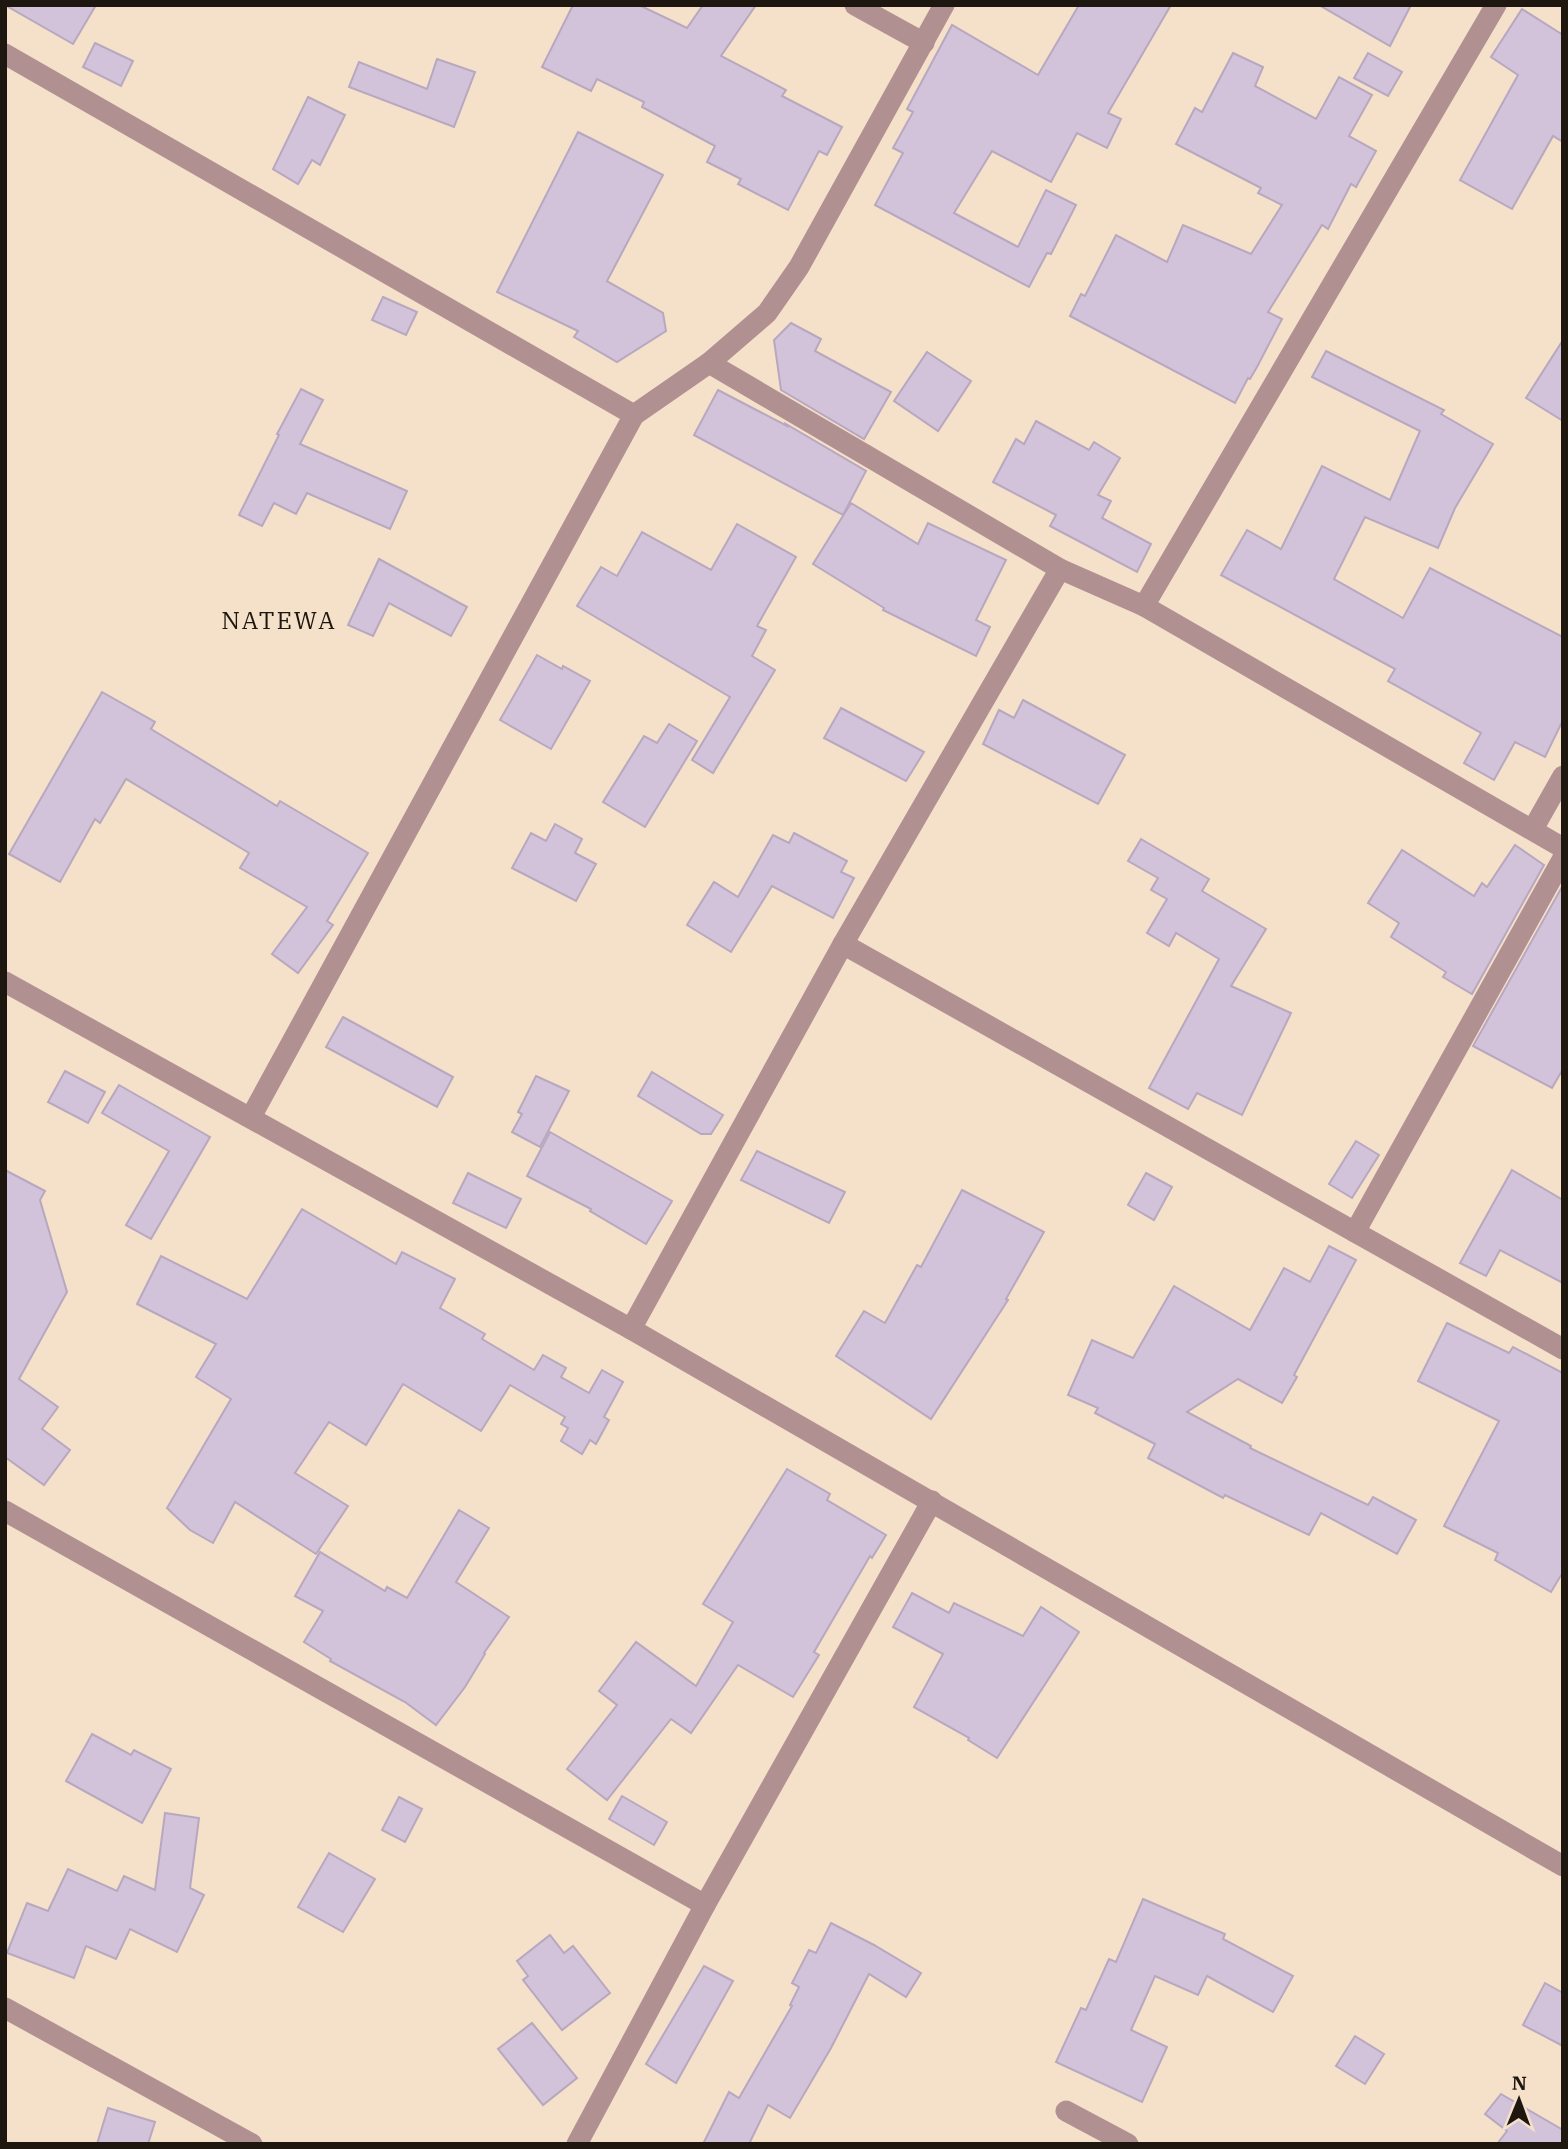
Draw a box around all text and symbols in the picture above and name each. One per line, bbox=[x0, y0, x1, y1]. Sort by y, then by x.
district label: NATEWA bbox=[221, 604, 337, 636]
north arrow bbox=[1484, 2065, 1554, 2135]
text: N bbox=[1512, 2071, 1527, 2095]

